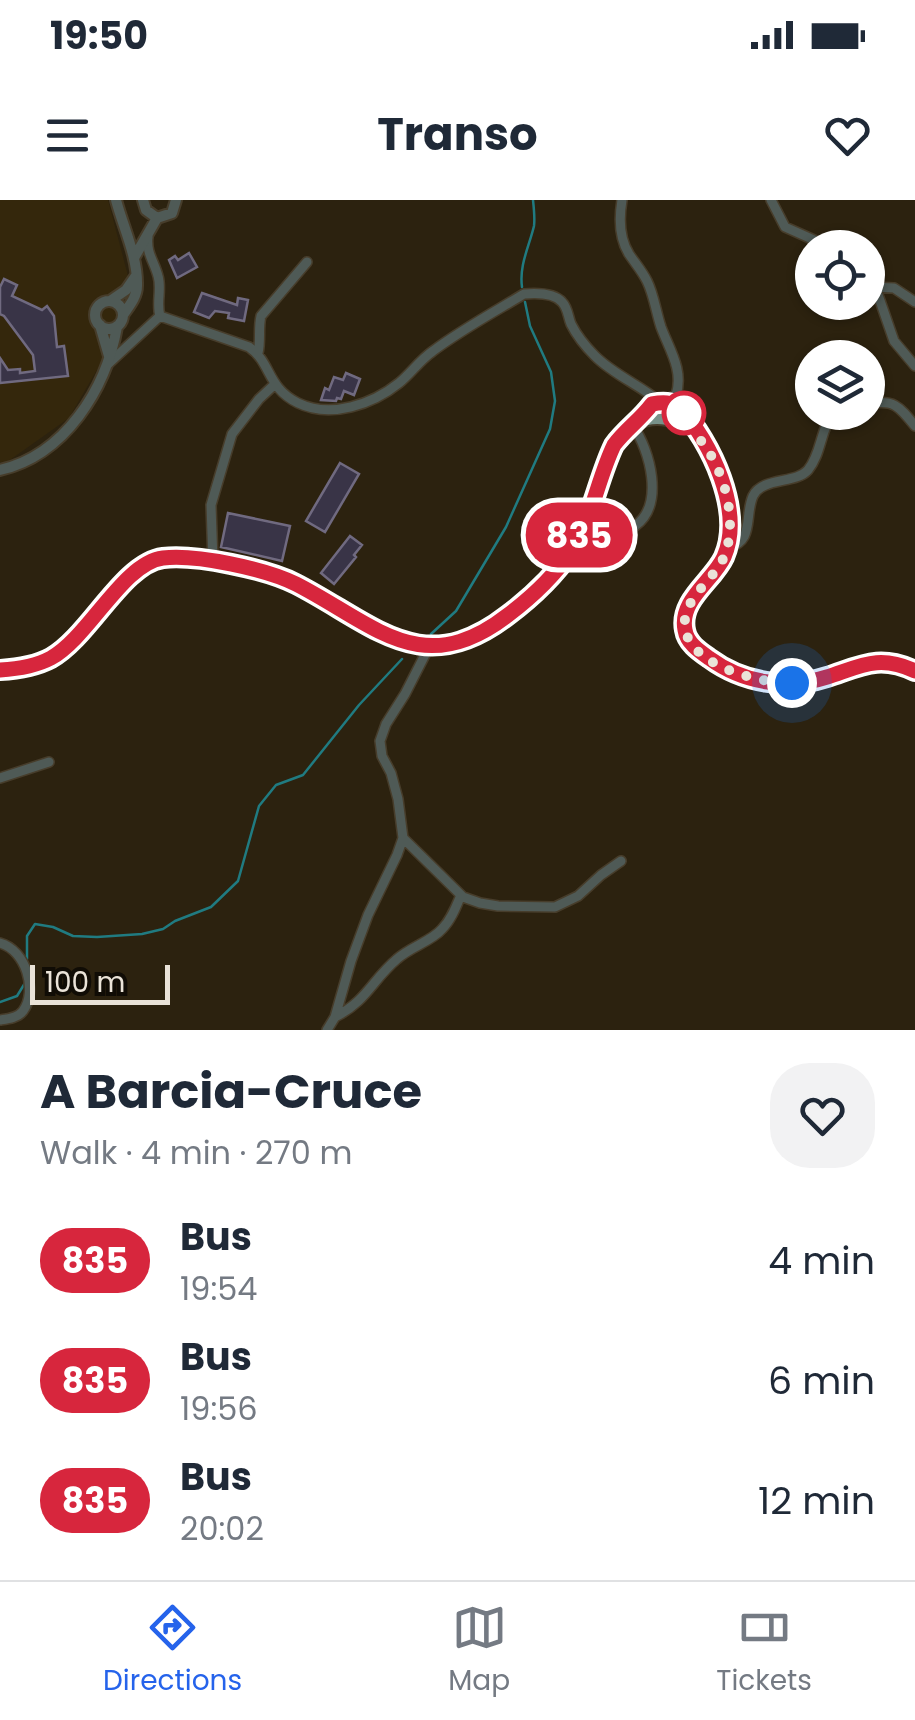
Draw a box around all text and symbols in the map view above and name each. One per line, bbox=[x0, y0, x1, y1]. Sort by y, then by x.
text: 19:50 bbox=[50, 9, 148, 62]
text: Transo bbox=[377, 103, 538, 166]
icon: menu bbox=[40, 108, 95, 163]
icon: heart bbox=[820, 108, 875, 163]
map controls bbox=[795, 230, 885, 430]
button: locate bbox=[795, 230, 885, 320]
button: layers bbox=[795, 340, 885, 430]
unlabelled marker bbox=[663, 392, 705, 434]
line badge: 835 bbox=[522, 502, 636, 568]
text: 835 bbox=[546, 511, 612, 560]
your location bbox=[767, 658, 817, 708]
scale bar bbox=[30, 960, 170, 1004]
text: 100 m bbox=[45, 963, 125, 1002]
text: A Barcia-Cruce bbox=[40, 1058, 422, 1125]
button: heart bbox=[770, 1063, 875, 1168]
text: Walk · 4 min · 270 m bbox=[40, 1130, 352, 1175]
text: Bus bbox=[180, 1210, 252, 1263]
text: 4 min bbox=[768, 1234, 875, 1287]
text: 835 bbox=[62, 1236, 128, 1285]
text: 19:54 bbox=[180, 1266, 257, 1311]
text: Bus bbox=[180, 1330, 252, 1383]
text: 6 min bbox=[768, 1354, 875, 1407]
text: 835 bbox=[62, 1356, 128, 1405]
text: 19:56 bbox=[180, 1386, 258, 1431]
text: Bus bbox=[180, 1450, 252, 1503]
text: 12 min bbox=[758, 1474, 875, 1527]
text: 835 bbox=[62, 1476, 128, 1525]
text: 20:02 bbox=[180, 1506, 264, 1551]
tab: Directions bbox=[103, 1600, 242, 1702]
tab: Map bbox=[448, 1600, 510, 1702]
tab: Tickets bbox=[716, 1600, 812, 1702]

